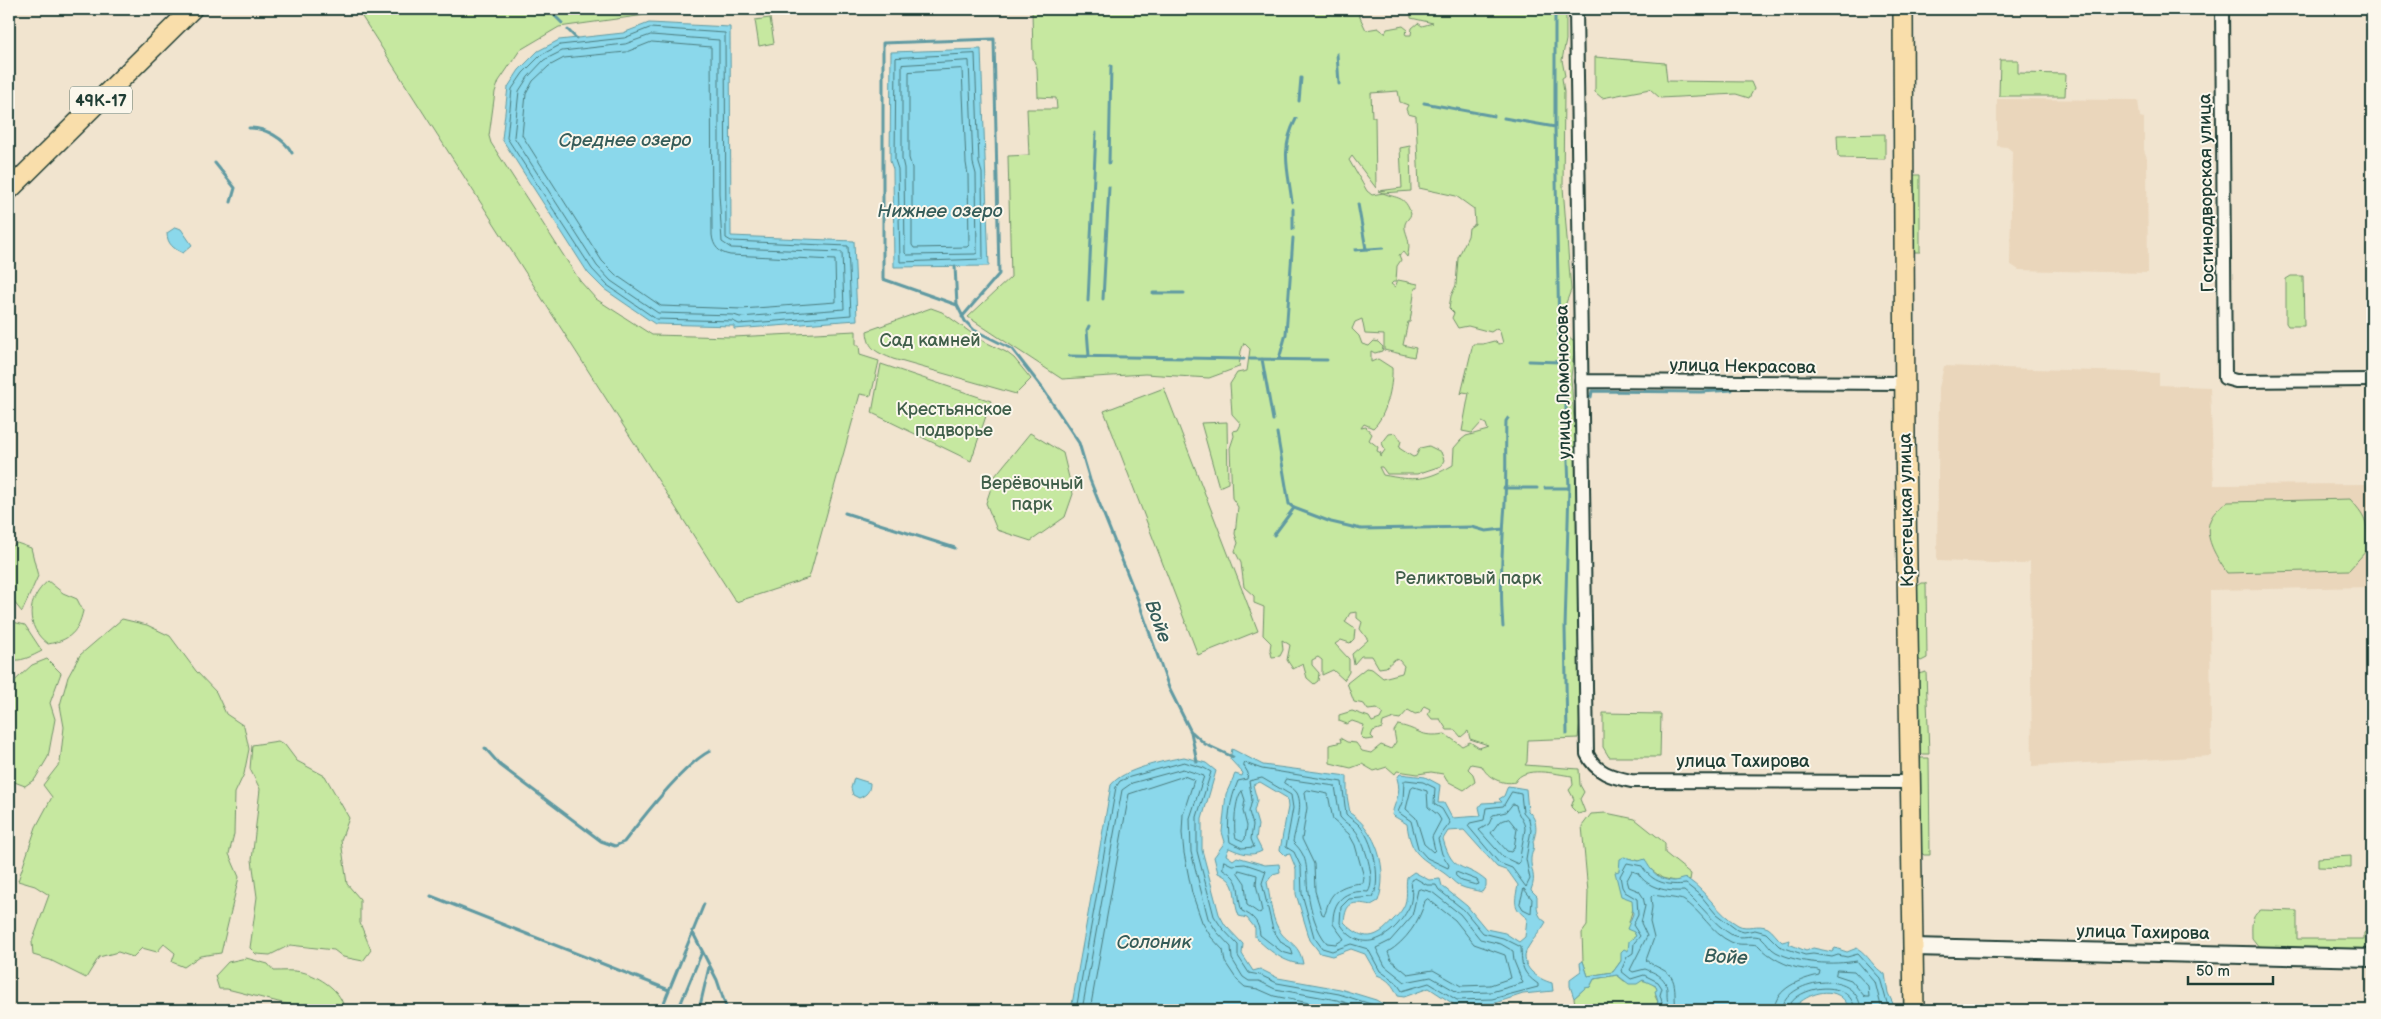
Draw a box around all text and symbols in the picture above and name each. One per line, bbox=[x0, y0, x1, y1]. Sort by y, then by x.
road number: 49К-17 bbox=[70, 86, 132, 114]
street label: Гостинодворская улица bbox=[2194, 93, 2219, 293]
water label: Среднее озеро bbox=[558, 129, 692, 152]
water label: Нижнее озеро bbox=[877, 200, 1003, 223]
street label: улица Ломоносова bbox=[1552, 304, 1575, 459]
park label: Сад камней bbox=[880, 330, 980, 351]
street label: улица Некрасова bbox=[1669, 355, 1817, 378]
park label: Крестьянское подворье bbox=[896, 399, 1012, 441]
street label: Крестецкая улица bbox=[1895, 432, 1918, 587]
park label: Верёвочный парк bbox=[980, 473, 1084, 515]
park label: Реликтовый парк bbox=[1395, 568, 1542, 589]
water label: Войе bbox=[1139, 597, 1176, 646]
street label: улица Тахирова bbox=[1676, 751, 1810, 772]
street label: улица Тахирова bbox=[2076, 921, 2210, 944]
water label: Солоник bbox=[1117, 931, 1192, 954]
water label: Войе bbox=[1704, 945, 1749, 970]
scale bar bbox=[2188, 954, 2274, 986]
text: 50 m bbox=[2196, 962, 2230, 981]

